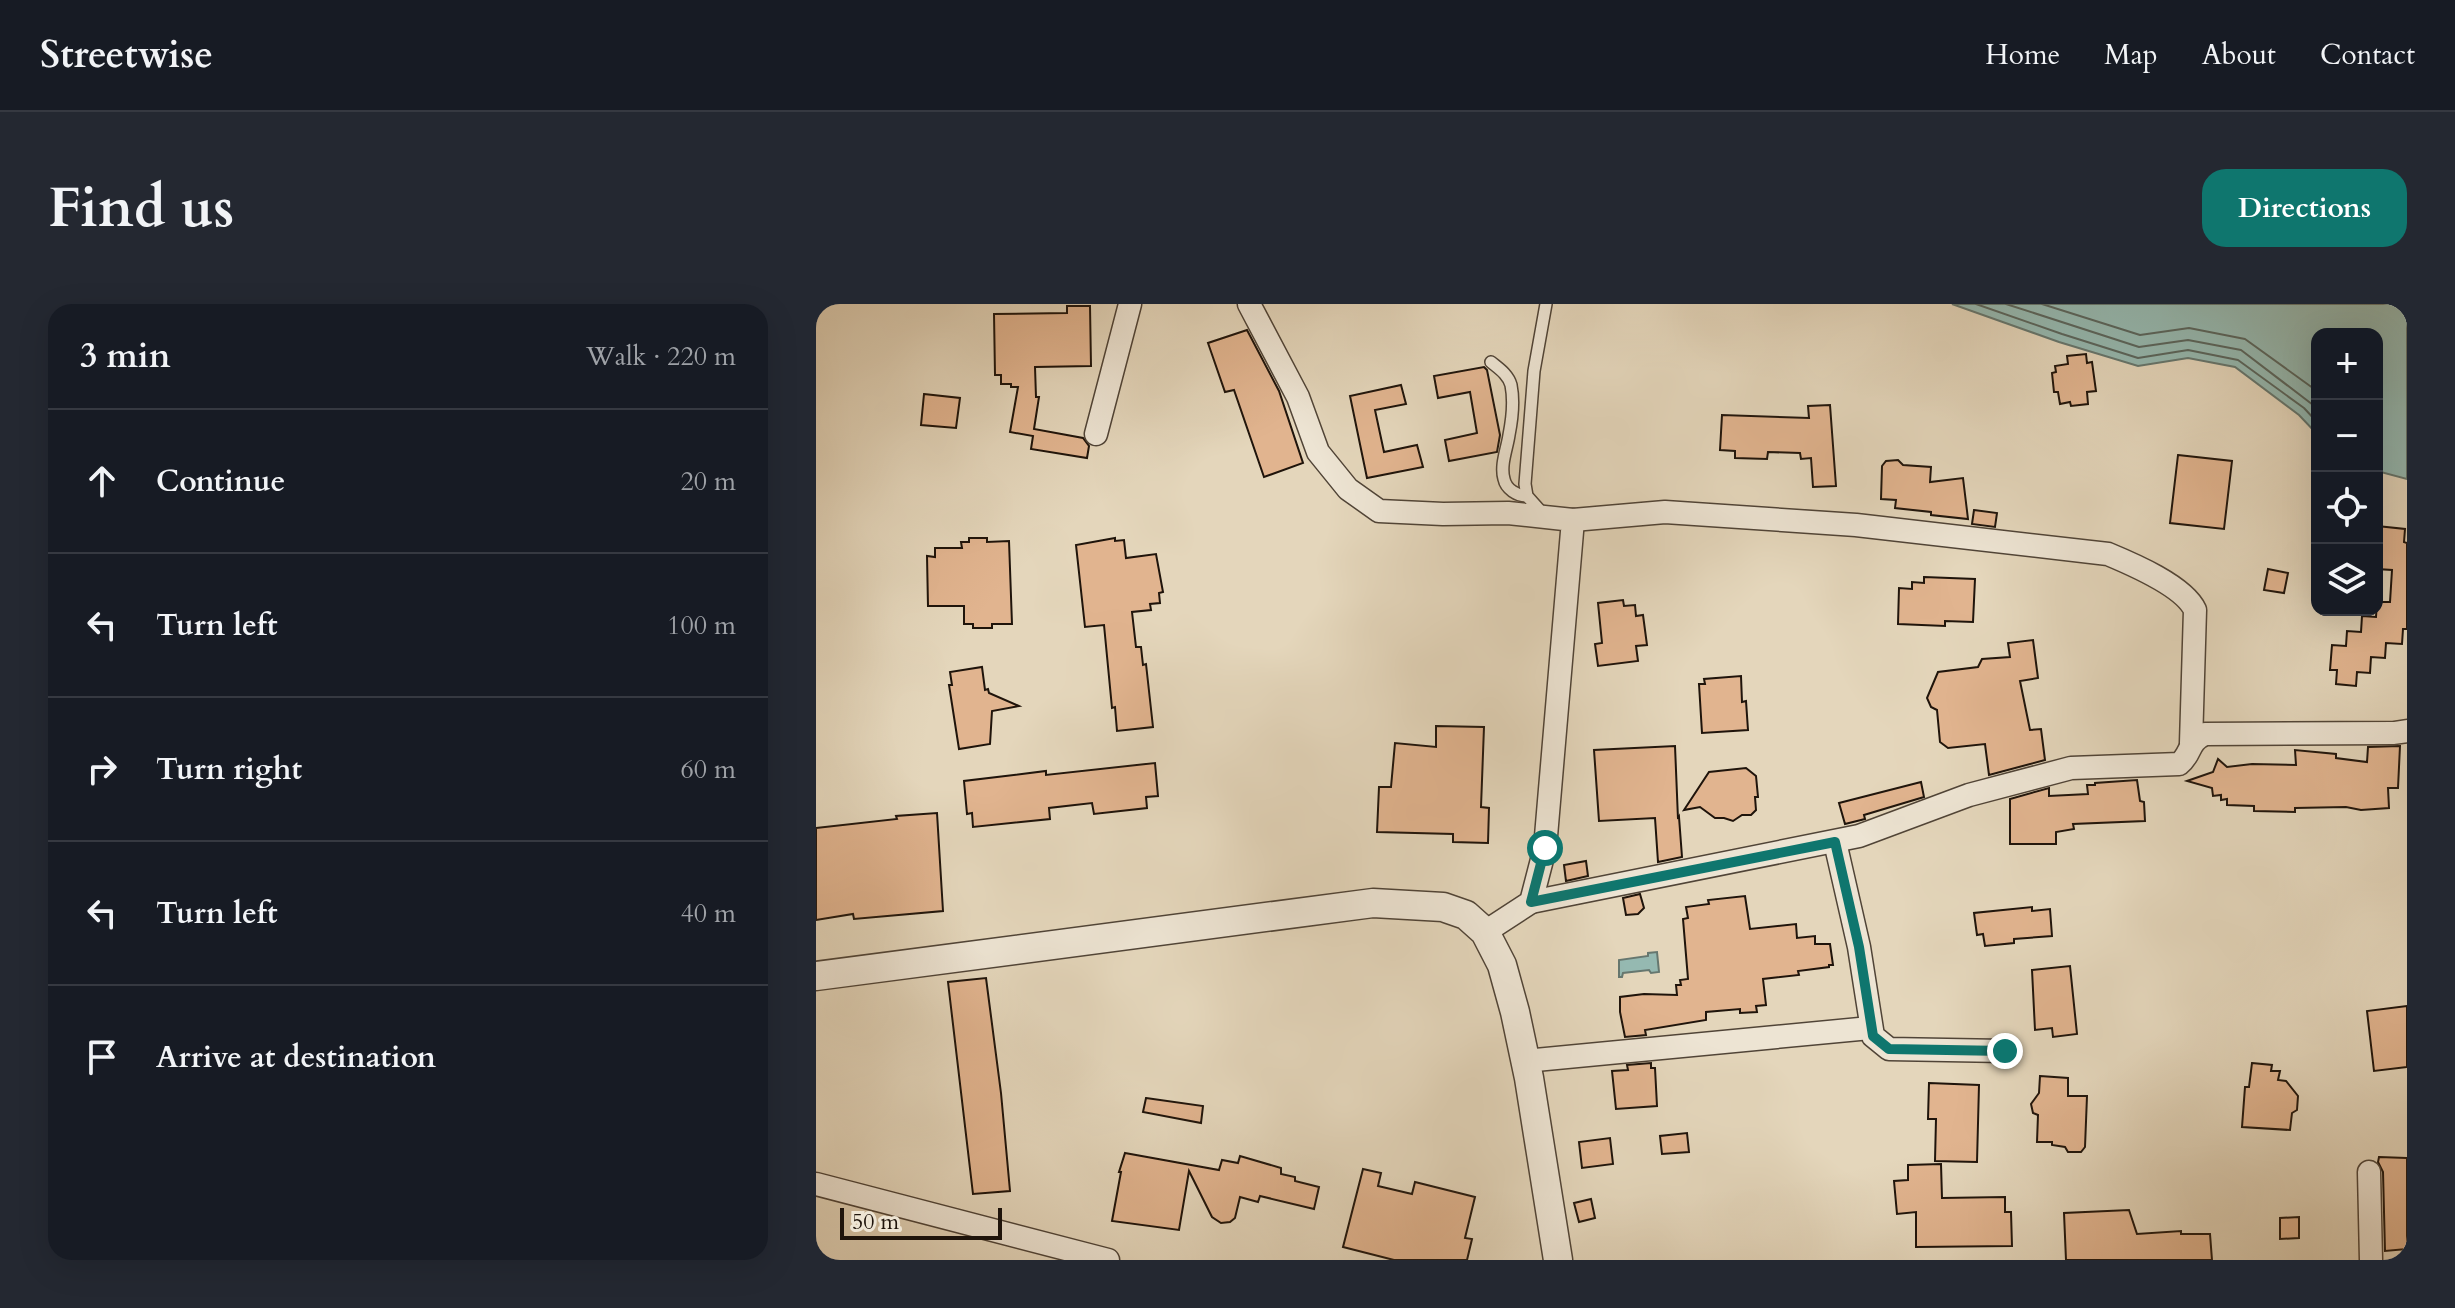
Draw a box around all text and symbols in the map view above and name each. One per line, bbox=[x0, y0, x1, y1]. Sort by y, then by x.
text: Streetwise bbox=[40, 29, 213, 81]
text: Home bbox=[1985, 36, 2060, 74]
text: Map bbox=[2104, 36, 2158, 74]
text: About bbox=[2202, 36, 2276, 74]
text: Contact bbox=[2320, 36, 2415, 74]
button: Directions bbox=[2202, 169, 2407, 247]
text: Find us bbox=[48, 171, 234, 246]
map controls bbox=[2311, 328, 2383, 616]
button: + bbox=[2311, 328, 2383, 400]
text: 3 min bbox=[80, 333, 171, 379]
text: Walk · 220 m bbox=[586, 339, 736, 374]
button: − bbox=[2311, 400, 2383, 472]
icon: ahead bbox=[80, 459, 124, 503]
text: Continue bbox=[156, 461, 285, 502]
text: 20 m bbox=[680, 464, 736, 499]
button: locate bbox=[2311, 472, 2383, 544]
button: layers bbox=[2311, 544, 2383, 616]
icon: left bbox=[80, 603, 124, 647]
text: Turn left bbox=[156, 605, 278, 646]
text: 100 m bbox=[667, 608, 736, 643]
icon: right bbox=[80, 747, 124, 791]
text: Turn right bbox=[156, 749, 302, 790]
text: 60 m bbox=[680, 752, 736, 787]
route start bbox=[1527, 830, 1563, 866]
icon: left bbox=[80, 891, 124, 935]
text: Turn left bbox=[156, 893, 278, 934]
text: 40 m bbox=[680, 896, 736, 931]
route end bbox=[1987, 1033, 2023, 1069]
icon: arrive bbox=[80, 1035, 124, 1079]
text: Arrive at destination bbox=[156, 1037, 436, 1078]
scale bar bbox=[840, 1204, 1002, 1240]
text: 50 m bbox=[852, 1207, 899, 1237]

